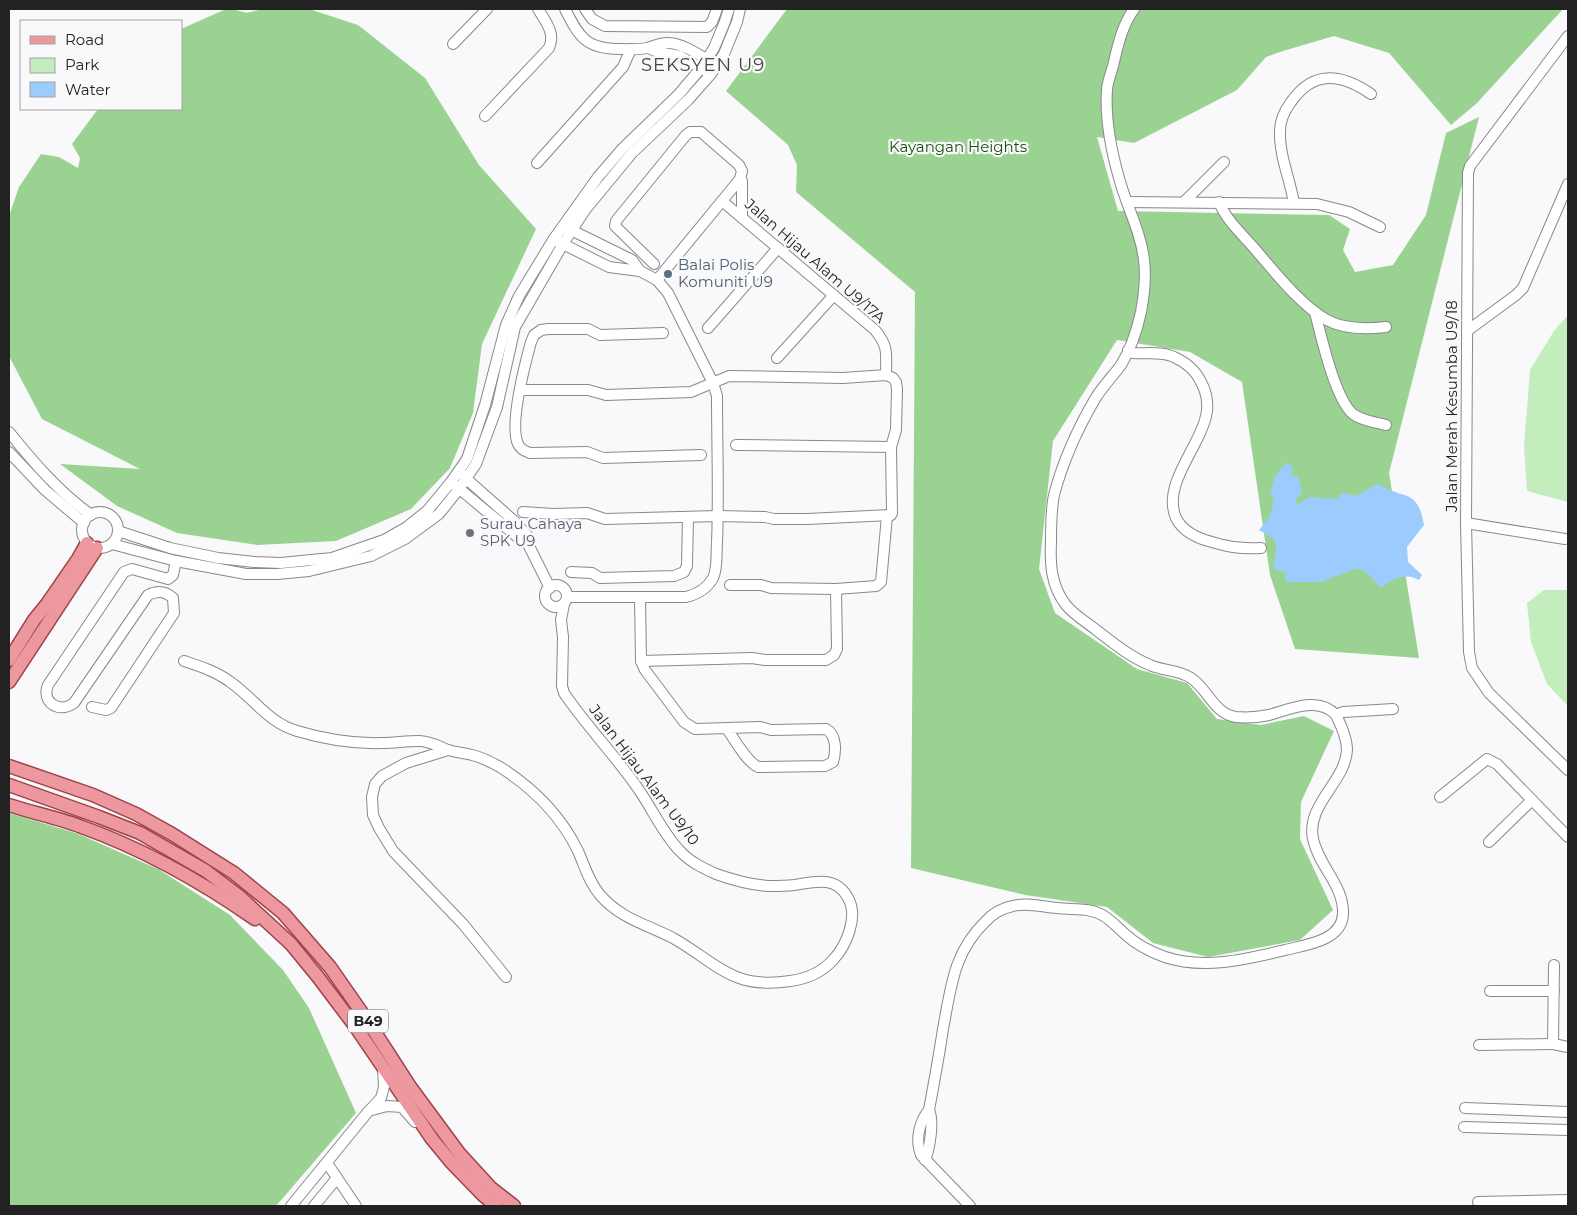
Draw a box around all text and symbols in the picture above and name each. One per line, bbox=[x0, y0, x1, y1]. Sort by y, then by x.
legend bbox=[20, 20, 182, 110]
text: Road bbox=[65, 30, 104, 49]
district label: SEKSYEN U9 bbox=[641, 54, 765, 76]
text: Park bbox=[65, 55, 99, 74]
text: Water bbox=[65, 80, 111, 99]
park label: Kayangan Heights bbox=[889, 137, 1027, 156]
street label: Jalan Hijau Alam U9/17A bbox=[740, 194, 890, 327]
place label: Balai Polis Komuniti U9 bbox=[678, 255, 773, 291]
marker: Balai Polis Komuniti U9 bbox=[662, 268, 674, 280]
street label: Jalan Merah Kesumba U9/18 bbox=[1442, 300, 1461, 513]
place label: Surau Cahaya SPK U9 bbox=[480, 514, 582, 550]
marker: Surau Cahaya SPK U9 bbox=[464, 527, 476, 539]
street label: Jalan Hijau Alam U9/10 bbox=[585, 700, 704, 849]
road number: B49 bbox=[348, 1009, 388, 1032]

